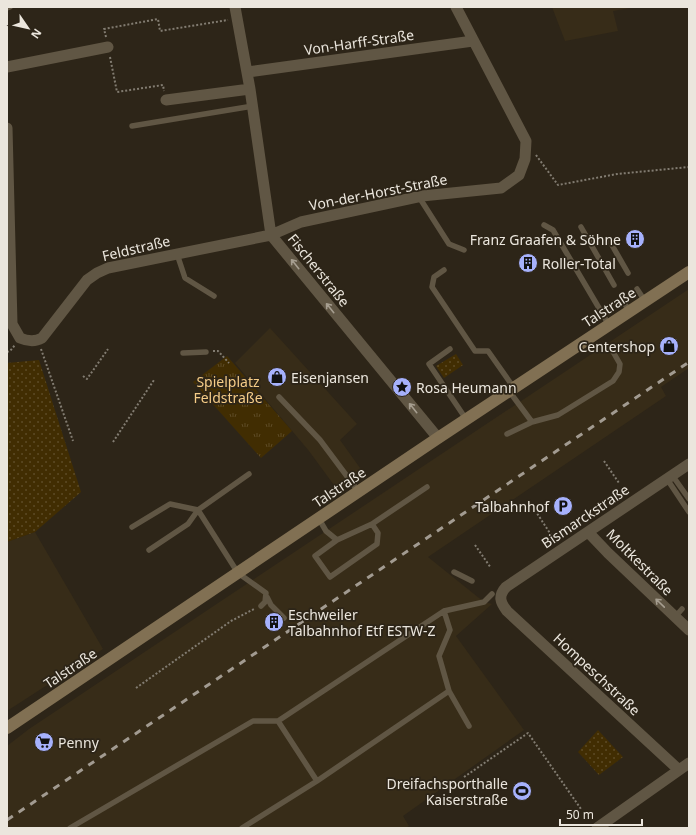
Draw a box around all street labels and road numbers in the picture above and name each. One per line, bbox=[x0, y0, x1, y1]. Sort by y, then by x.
street label: Von-Harff-Straße bbox=[303, 25, 415, 59]
street label: Von-der-Horst-Straße bbox=[307, 169, 449, 215]
street label: Fischerstraße bbox=[284, 230, 354, 310]
street label: Feldstraße bbox=[100, 231, 172, 265]
street label: Talstraße bbox=[579, 283, 639, 331]
street label: Talstraße bbox=[309, 462, 369, 512]
street label: Bismarckstraße bbox=[537, 480, 633, 552]
street label: Moltkestraße bbox=[603, 525, 678, 600]
street label: Hompeschstraße bbox=[549, 629, 645, 719]
street label: Talstraße bbox=[40, 643, 100, 693]

